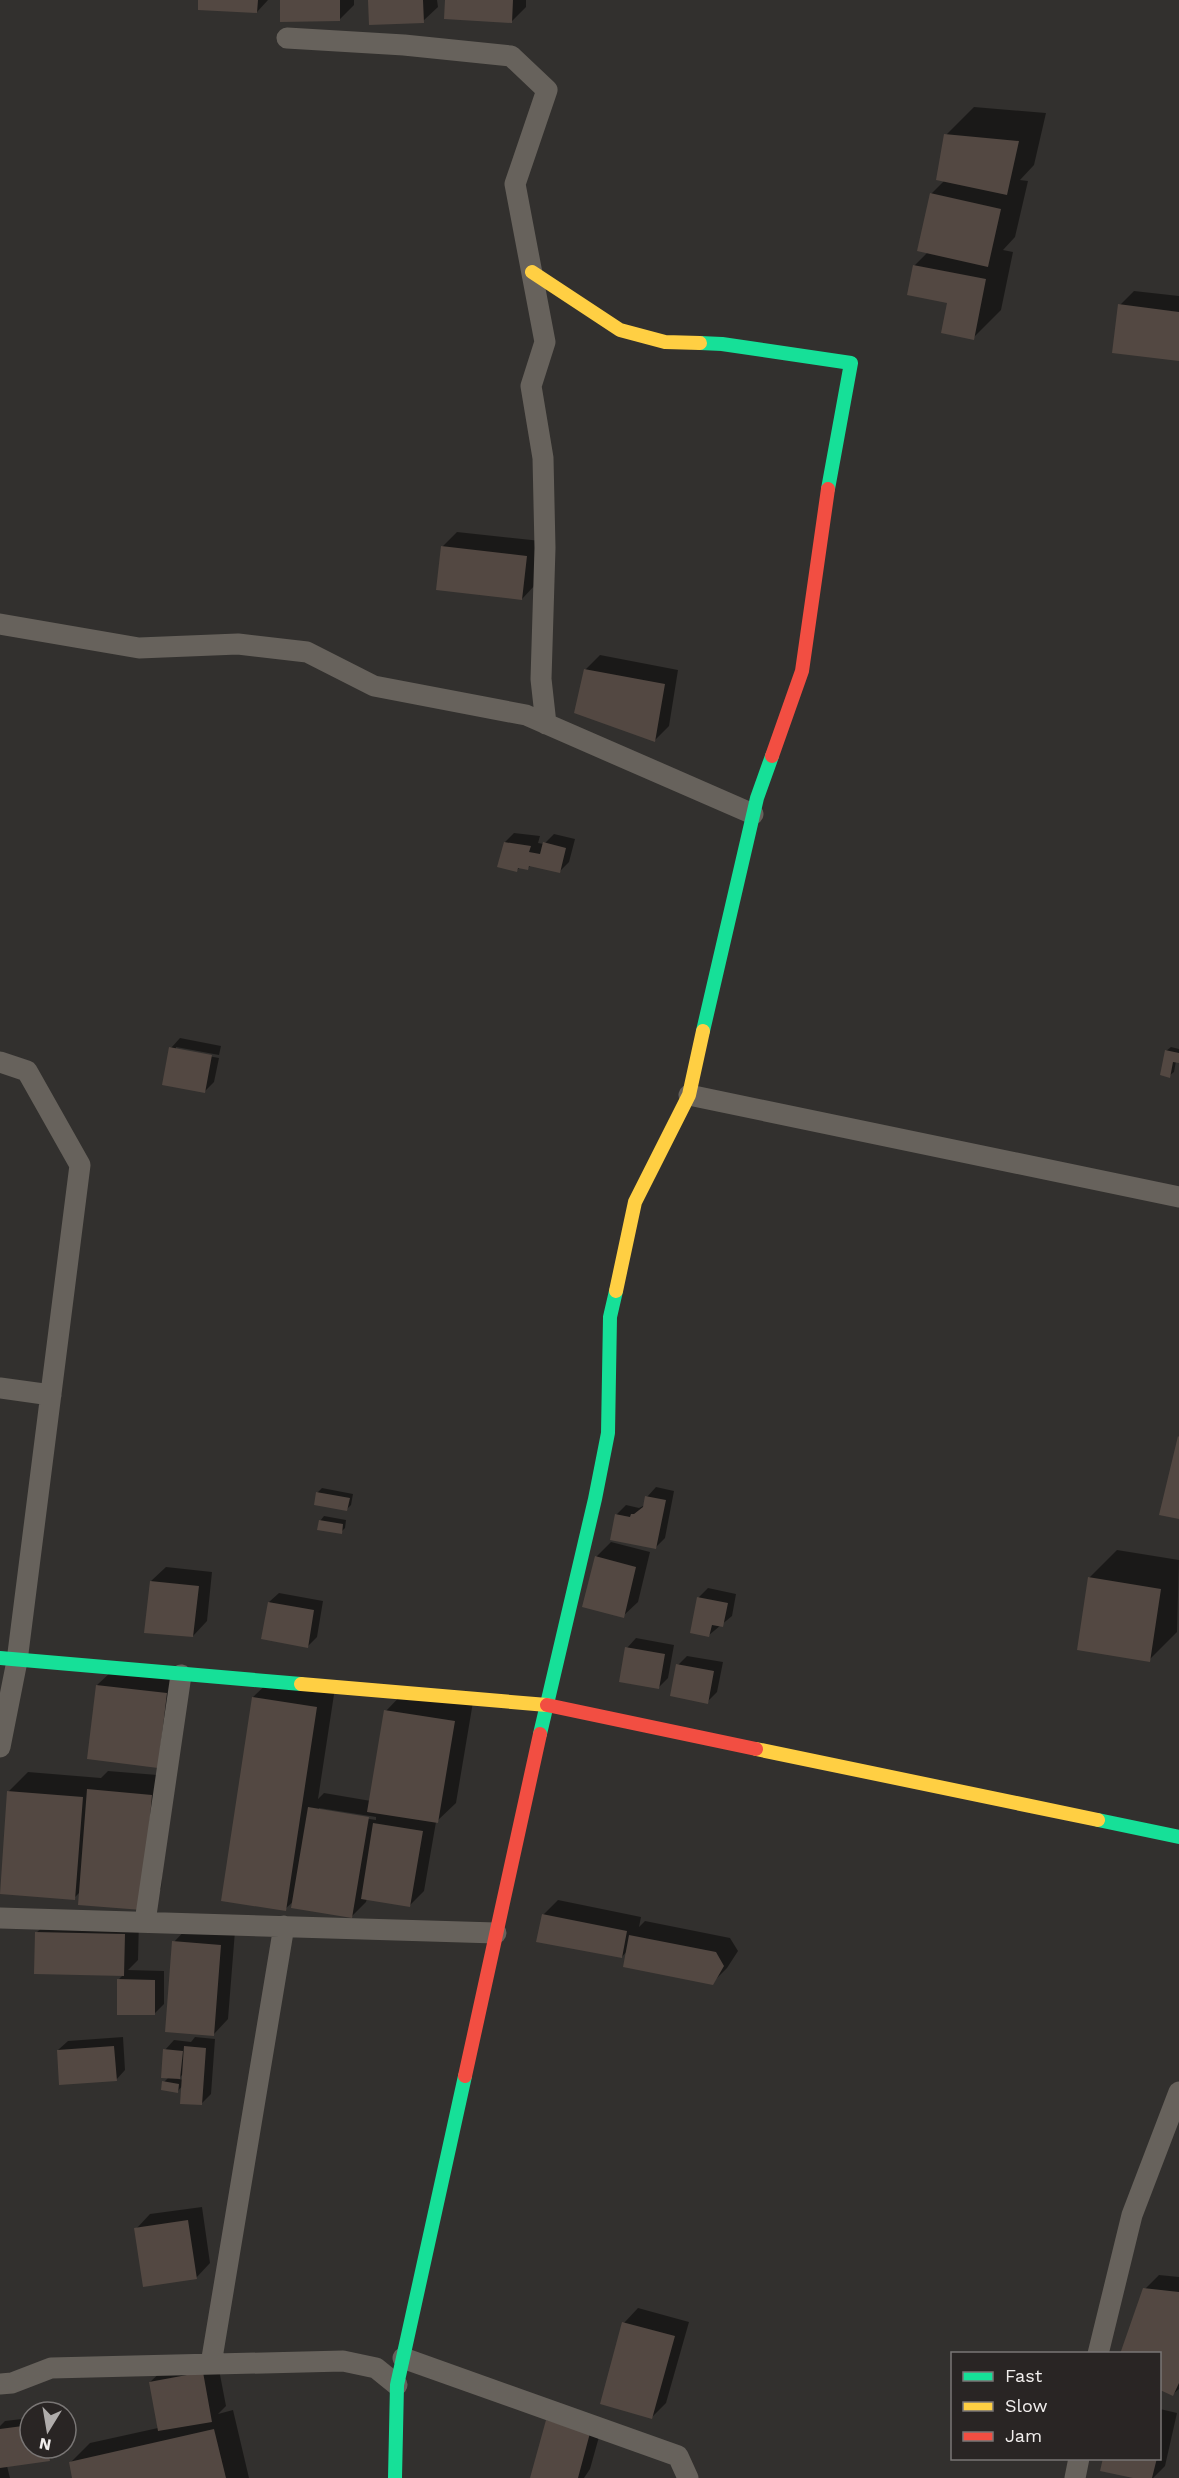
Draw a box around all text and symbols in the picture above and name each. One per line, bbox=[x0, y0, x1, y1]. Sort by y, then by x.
legend bbox=[951, 2352, 1161, 2460]
text: Fast bbox=[1005, 2365, 1043, 2386]
text: Slow bbox=[1005, 2395, 1048, 2416]
north arrow bbox=[18, 2400, 78, 2460]
text: Jam bbox=[1005, 2425, 1042, 2446]
text: N bbox=[38, 2434, 53, 2455]

